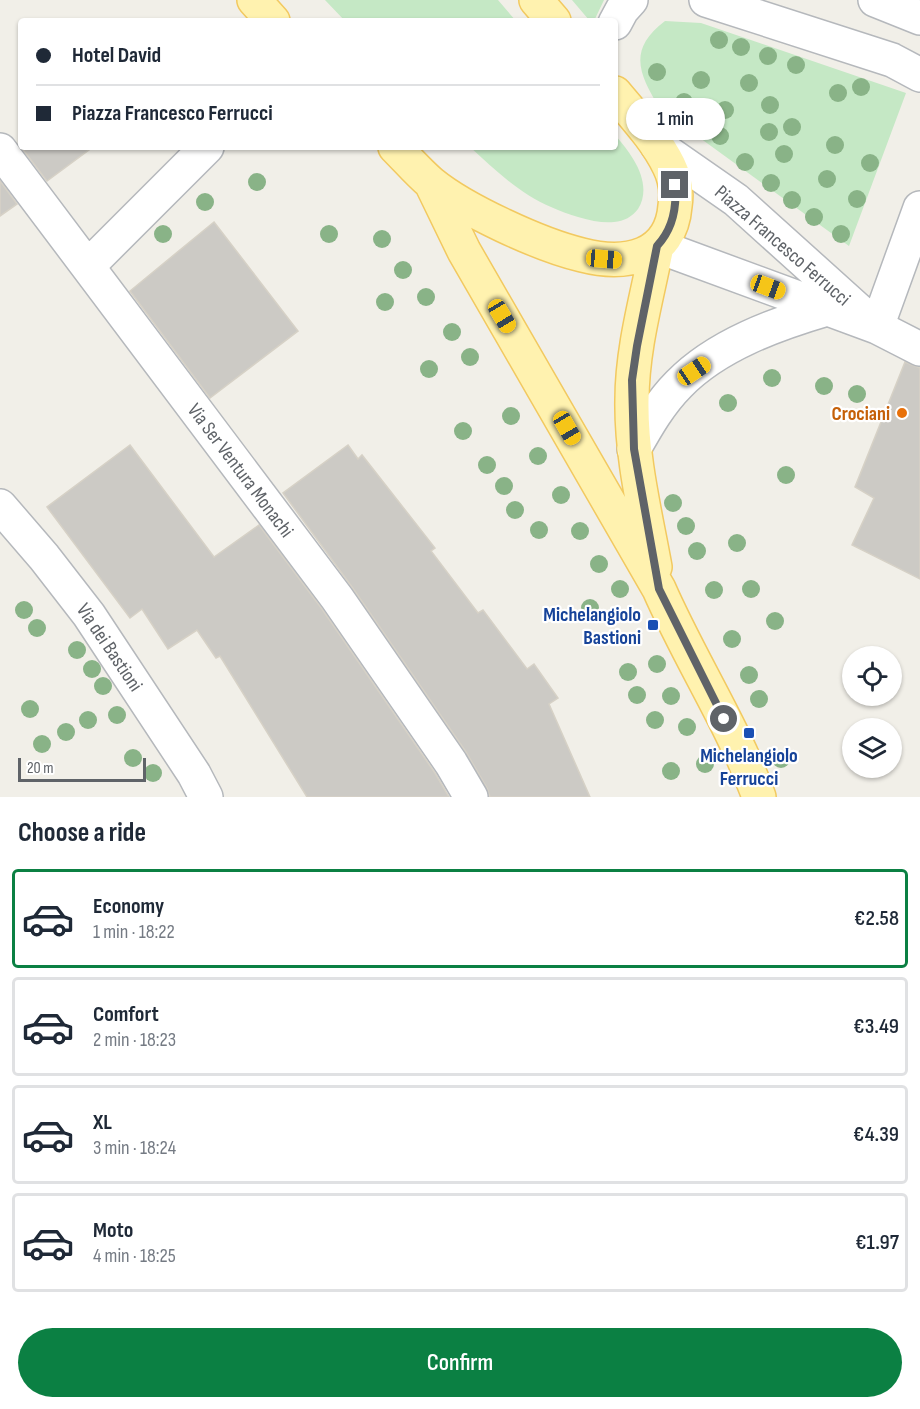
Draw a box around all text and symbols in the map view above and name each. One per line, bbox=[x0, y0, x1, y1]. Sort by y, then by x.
text: Hotel David bbox=[72, 42, 161, 69]
callout: 1 min bbox=[626, 98, 724, 140]
text: Piazza Francesco Ferrucci bbox=[72, 100, 273, 127]
text: 1 min bbox=[657, 107, 694, 131]
route end bbox=[661, 171, 688, 198]
street label: Piazza Francesco Ferrucci bbox=[710, 180, 855, 311]
car bbox=[585, 248, 623, 270]
car bbox=[748, 272, 788, 302]
car bbox=[485, 296, 519, 336]
car bbox=[674, 353, 714, 389]
street label: Via Ser Ventura Monachi bbox=[182, 399, 298, 542]
place label: Crociani bbox=[831, 402, 890, 426]
marker: Crociani bbox=[895, 406, 909, 420]
car bbox=[550, 408, 584, 448]
street label: Via dei Bastioni bbox=[71, 599, 147, 696]
place label: Michelangiolo Bastioni bbox=[543, 603, 641, 650]
marker: Michelangiolo Bastioni bbox=[646, 618, 660, 632]
map controls bbox=[842, 646, 902, 778]
button: locate bbox=[842, 646, 902, 706]
route start bbox=[710, 705, 737, 732]
button: layers bbox=[842, 718, 902, 778]
marker: Michelangiolo Ferrucci bbox=[742, 726, 756, 740]
place label: Michelangiolo Ferrucci bbox=[700, 744, 798, 791]
scale bar bbox=[18, 755, 146, 782]
text: 20 m bbox=[27, 759, 54, 778]
text: Choose a ride bbox=[18, 817, 146, 849]
icon: car bbox=[21, 892, 75, 946]
text: Economy bbox=[93, 893, 164, 920]
text: €2.58 bbox=[854, 905, 899, 932]
text: 1 min · 18:22 bbox=[93, 920, 175, 944]
icon: car bbox=[21, 1000, 75, 1054]
text: Comfort bbox=[93, 1001, 159, 1028]
text: €3.49 bbox=[853, 1013, 899, 1040]
text: 2 min · 18:23 bbox=[93, 1028, 176, 1052]
icon: car bbox=[21, 1108, 75, 1162]
text: XL bbox=[93, 1109, 112, 1136]
text: €4.39 bbox=[853, 1121, 899, 1148]
text: 3 min · 18:24 bbox=[93, 1136, 176, 1160]
icon: car bbox=[21, 1216, 75, 1270]
text: Moto bbox=[93, 1217, 133, 1244]
text: €1.97 bbox=[855, 1229, 899, 1256]
text: 4 min · 18:25 bbox=[93, 1244, 176, 1268]
button: Confirm bbox=[18, 1328, 902, 1397]

